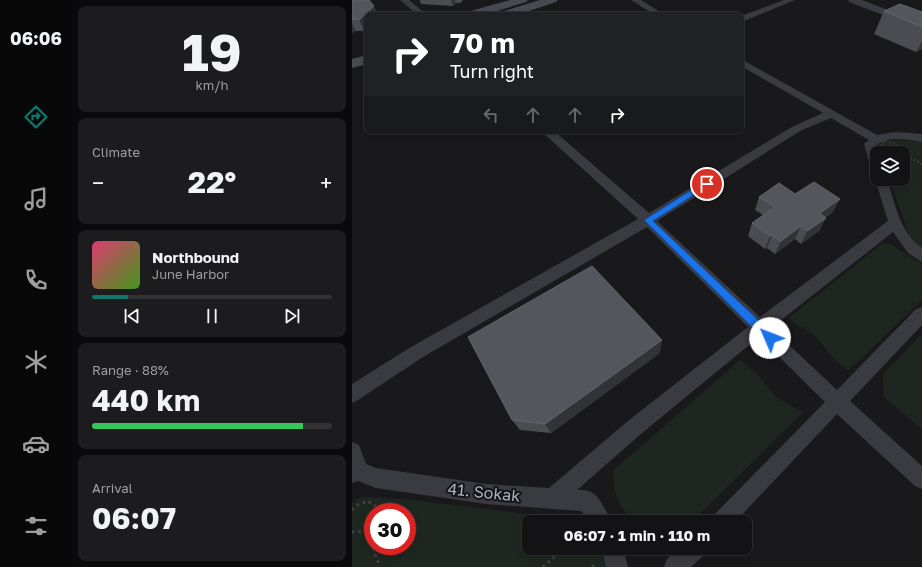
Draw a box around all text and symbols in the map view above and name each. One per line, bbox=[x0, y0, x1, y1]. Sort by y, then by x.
text: 19 bbox=[182, 20, 242, 82]
text: 70 m bbox=[450, 26, 515, 59]
text: 06:06 bbox=[10, 27, 62, 49]
icon: right bbox=[384, 28, 436, 80]
text: Turn right bbox=[450, 60, 534, 82]
text: km/h bbox=[195, 77, 229, 93]
icon: directions bbox=[22, 103, 50, 131]
icon: left bbox=[480, 104, 502, 126]
icon: ahead bbox=[522, 104, 544, 126]
icon: ahead bbox=[564, 104, 586, 126]
icon: right bbox=[606, 104, 628, 126]
text: Climate bbox=[92, 144, 140, 160]
map controls bbox=[870, 146, 910, 186]
button: layers bbox=[870, 146, 910, 186]
text: 22° bbox=[188, 164, 236, 200]
pin bbox=[690, 167, 724, 201]
text: − bbox=[92, 169, 104, 196]
text: + bbox=[320, 169, 332, 196]
icon: arrive bbox=[696, 173, 718, 195]
icon: music bbox=[22, 185, 50, 213]
text: Northbound bbox=[152, 248, 239, 266]
icon: phone bbox=[22, 266, 50, 294]
text: June Harbor bbox=[152, 266, 229, 282]
icon: previous bbox=[121, 305, 143, 327]
icon: pause bbox=[201, 305, 223, 327]
icon: next bbox=[281, 305, 303, 327]
position arrow bbox=[749, 317, 791, 359]
icon: climate bbox=[22, 348, 50, 376]
text: Range · 88% bbox=[92, 362, 169, 378]
text: 440 km bbox=[92, 382, 200, 418]
icon: car bbox=[22, 430, 50, 458]
street label: 41. Sokak bbox=[447, 478, 521, 506]
text: Arrival bbox=[92, 480, 133, 496]
text: 06:07 bbox=[92, 500, 176, 536]
speed limit sign: 30 bbox=[364, 503, 416, 555]
icon: filters bbox=[22, 512, 50, 540]
text: 06:07 · 1 min · 110 m bbox=[564, 526, 710, 544]

